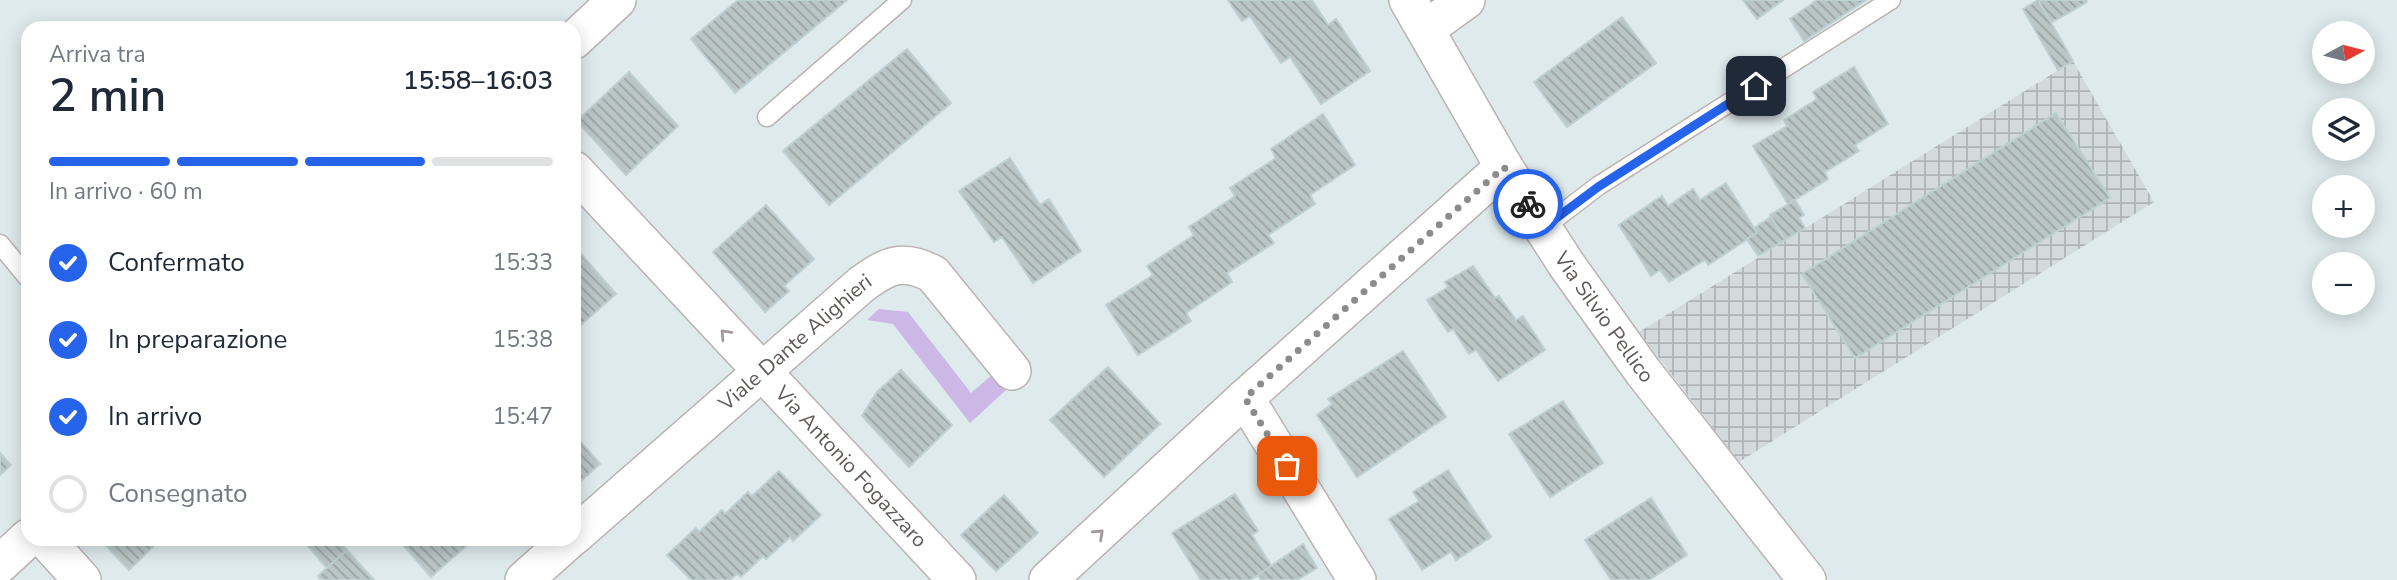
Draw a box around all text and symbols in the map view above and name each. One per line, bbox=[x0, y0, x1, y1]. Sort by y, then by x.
north arrow bbox=[2312, 21, 2375, 84]
map controls bbox=[2312, 21, 2375, 315]
text: Arriva tra bbox=[49, 39, 146, 70]
pin bbox=[1726, 56, 1786, 116]
text: 15:58–16:03 bbox=[403, 63, 553, 98]
text: 2 min bbox=[49, 64, 166, 127]
icon: home bbox=[1737, 67, 1775, 105]
button: layers bbox=[2312, 98, 2375, 161]
courier bbox=[1493, 169, 1563, 239]
button: + bbox=[2312, 175, 2375, 238]
text: In arrivo · 60 m bbox=[49, 176, 203, 207]
icon: bike bbox=[1509, 185, 1547, 223]
icon: check bbox=[49, 244, 87, 282]
text: Confermato bbox=[108, 245, 245, 280]
street label: Via Silvio Pellico bbox=[1547, 245, 1660, 389]
text: 15:33 bbox=[493, 247, 553, 278]
button: − bbox=[2312, 252, 2375, 315]
street label: Viale Dante Alighieri bbox=[712, 267, 877, 418]
icon: check bbox=[49, 321, 87, 359]
text: In preparazione bbox=[108, 322, 287, 357]
text: 15:38 bbox=[493, 324, 553, 355]
one-way arrow bbox=[721, 329, 734, 342]
street label: Via Antonio Fogazzaro bbox=[768, 379, 934, 554]
icon: check bbox=[49, 398, 87, 436]
text: In arrivo bbox=[108, 399, 202, 434]
text: 15:47 bbox=[493, 401, 553, 432]
pin bbox=[1257, 436, 1317, 496]
icon: bag bbox=[1268, 447, 1306, 485]
text: Consegnato bbox=[108, 476, 247, 511]
one-way arrow bbox=[1091, 529, 1104, 542]

